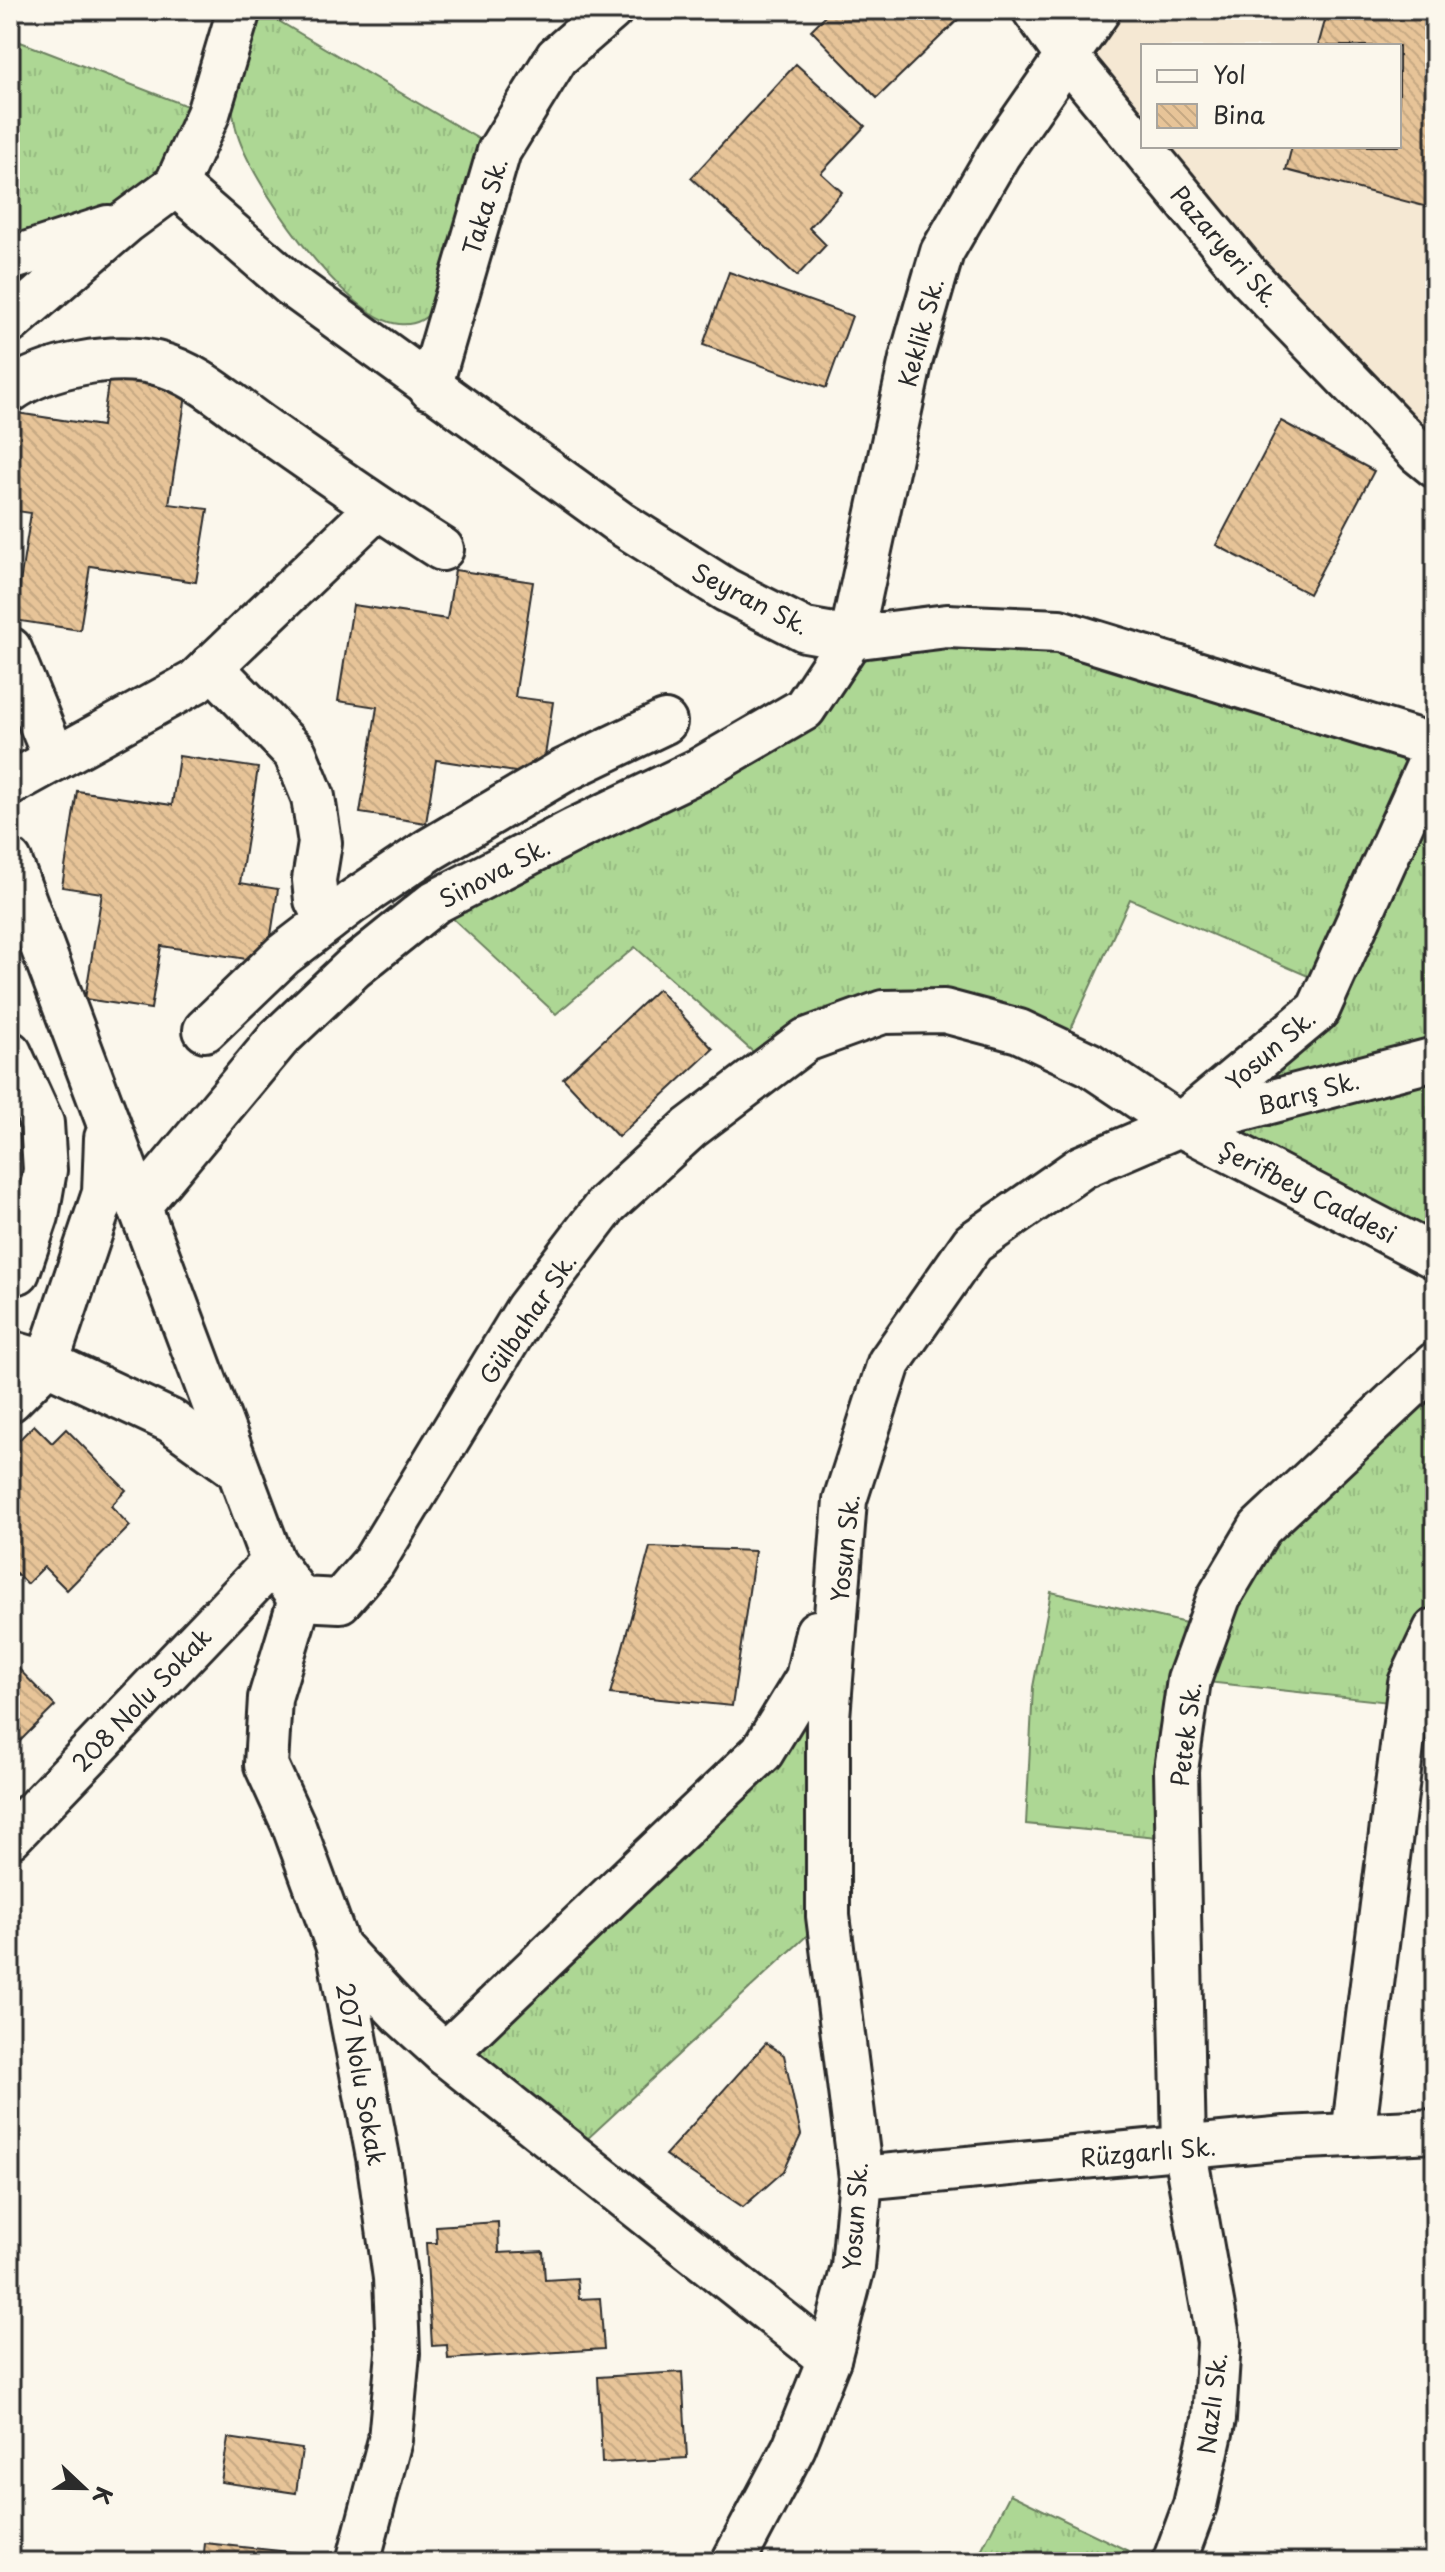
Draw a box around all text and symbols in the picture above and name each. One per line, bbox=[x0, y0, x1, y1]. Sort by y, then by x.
legend bbox=[1141, 44, 1401, 148]
text: Yol bbox=[1213, 56, 1246, 92]
text: Bina bbox=[1213, 96, 1265, 132]
street label: Taka Sk. bbox=[452, 153, 516, 259]
street label: Pazaryeri Sk. bbox=[1163, 177, 1289, 315]
street label: Keklik Sk. bbox=[888, 273, 952, 391]
street label: Seyran Sk. bbox=[686, 553, 816, 643]
street label: Sinova Sk. bbox=[432, 828, 556, 916]
street label: Yosun Sk. bbox=[1217, 1000, 1323, 1098]
street label: Barış Sk. bbox=[1253, 1061, 1363, 1123]
street label: Şerifbey Caddesi bbox=[1213, 1131, 1403, 1251]
street label: Gülbahar Sk. bbox=[470, 1245, 584, 1391]
street label: Yosun Sk. bbox=[820, 1492, 868, 1604]
street label: 208 Nolu Sokak bbox=[63, 1619, 219, 1779]
street label: Petek Sk. bbox=[1161, 1679, 1209, 1789]
street label: 207 Nolu Sokak bbox=[328, 1980, 396, 2169]
street label: Rüzgarlı Sk. bbox=[1078, 2127, 1218, 2175]
street label: Yosun Sk. bbox=[832, 2161, 876, 2271]
street label: Nazlı Sk. bbox=[1187, 2350, 1235, 2456]
north arrow bbox=[44, 2448, 124, 2528]
text: K bbox=[86, 2482, 122, 2510]

